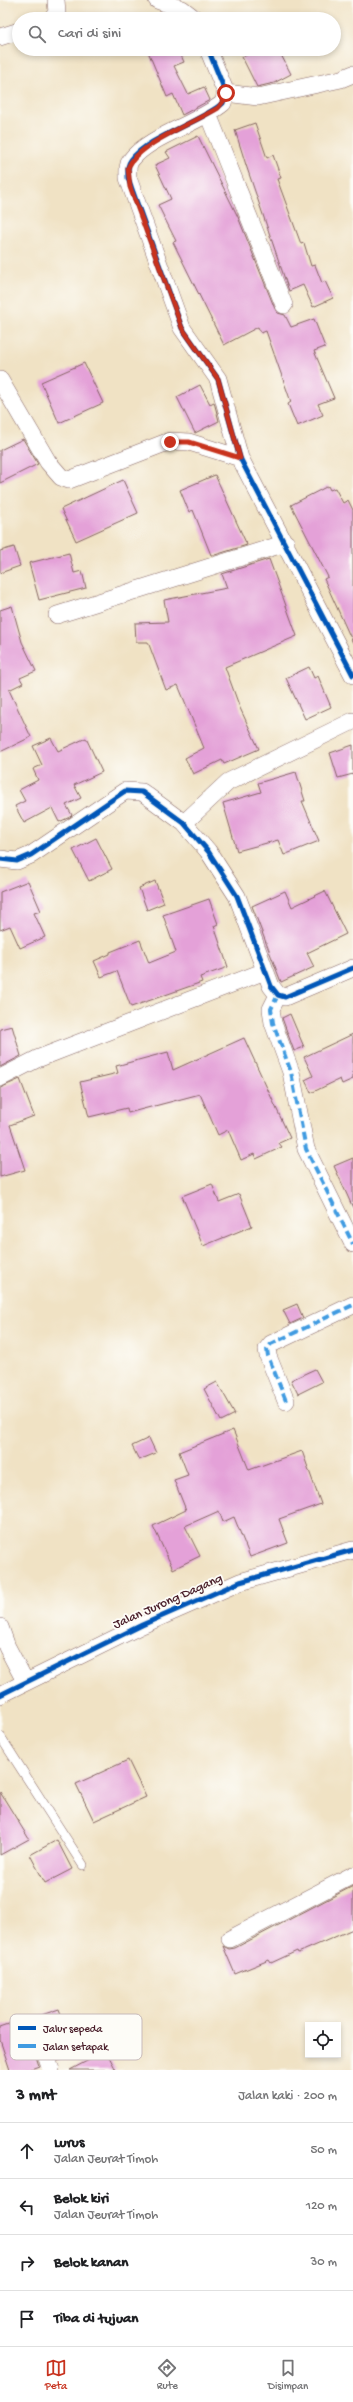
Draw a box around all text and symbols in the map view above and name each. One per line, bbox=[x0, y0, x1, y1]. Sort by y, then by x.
search box bbox=[12, 12, 341, 56]
icon: search bbox=[26, 23, 48, 45]
text: Cari di sini bbox=[58, 25, 121, 43]
route start bbox=[217, 84, 235, 102]
route end bbox=[161, 433, 179, 451]
street label: Jalan Jurong Dagang bbox=[111, 1571, 225, 1633]
legend bbox=[10, 2014, 142, 2060]
map controls bbox=[305, 2022, 341, 2058]
button: locate bbox=[305, 2022, 341, 2058]
text: Jalur sepeda bbox=[43, 2024, 103, 2036]
text: Jalan setapak bbox=[43, 2042, 109, 2054]
text: 3 mnt bbox=[16, 2086, 56, 2106]
text: Jalan kaki · 200 m bbox=[238, 2089, 337, 2104]
text: Lurus bbox=[54, 2134, 84, 2152]
icon: ahead bbox=[16, 2140, 38, 2162]
text: 50 m bbox=[310, 2143, 337, 2158]
text: Jalan Jeurat Timoh bbox=[54, 2152, 158, 2167]
text: Belok kiri bbox=[54, 2190, 109, 2208]
icon: left bbox=[16, 2196, 38, 2218]
text: 120 m bbox=[306, 2199, 337, 2214]
text: Jalan Jeurat Timoh bbox=[54, 2208, 158, 2223]
icon: right bbox=[16, 2252, 38, 2274]
text: Belok kanan bbox=[54, 2254, 128, 2272]
text: 30 m bbox=[311, 2255, 337, 2270]
icon: arrive bbox=[16, 2308, 38, 2330]
text: Tiba di tujuan bbox=[54, 2310, 138, 2328]
tab: Peta bbox=[45, 2357, 67, 2393]
tab: Rute bbox=[156, 2357, 178, 2393]
tab: Disimpan bbox=[268, 2357, 308, 2393]

